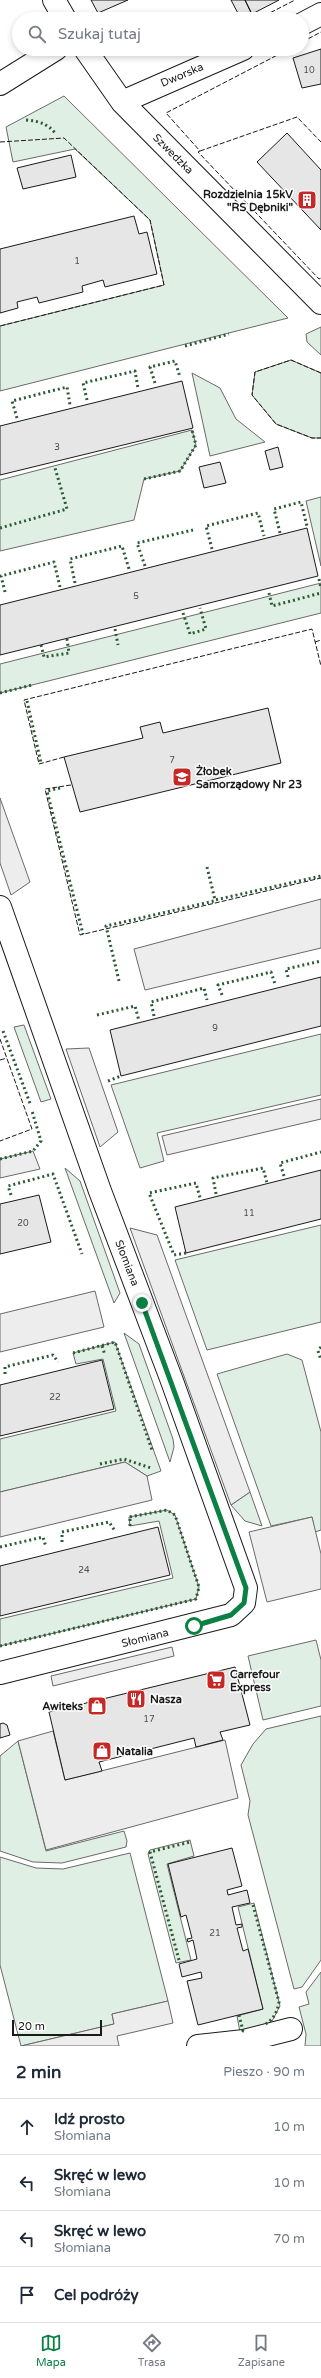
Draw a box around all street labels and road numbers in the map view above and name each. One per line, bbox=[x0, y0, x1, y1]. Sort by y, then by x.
street label: Dworska bbox=[159, 60, 205, 90]
street label: Szwedzka bbox=[150, 131, 196, 177]
street label: Słomiana bbox=[112, 1238, 142, 1288]
street label: Słomiana bbox=[120, 1626, 170, 1650]

